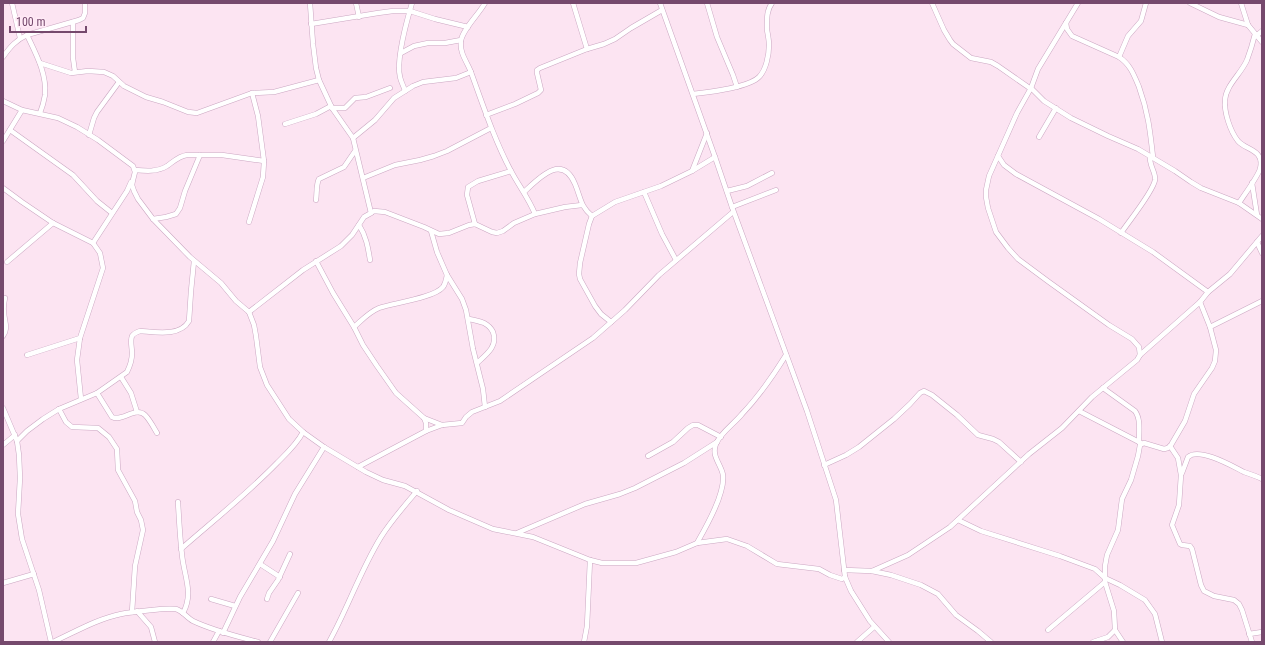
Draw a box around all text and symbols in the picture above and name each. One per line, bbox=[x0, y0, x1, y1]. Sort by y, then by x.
scale bar bbox=[10, 8, 86, 34]
text: 100 m bbox=[16, 15, 46, 29]

